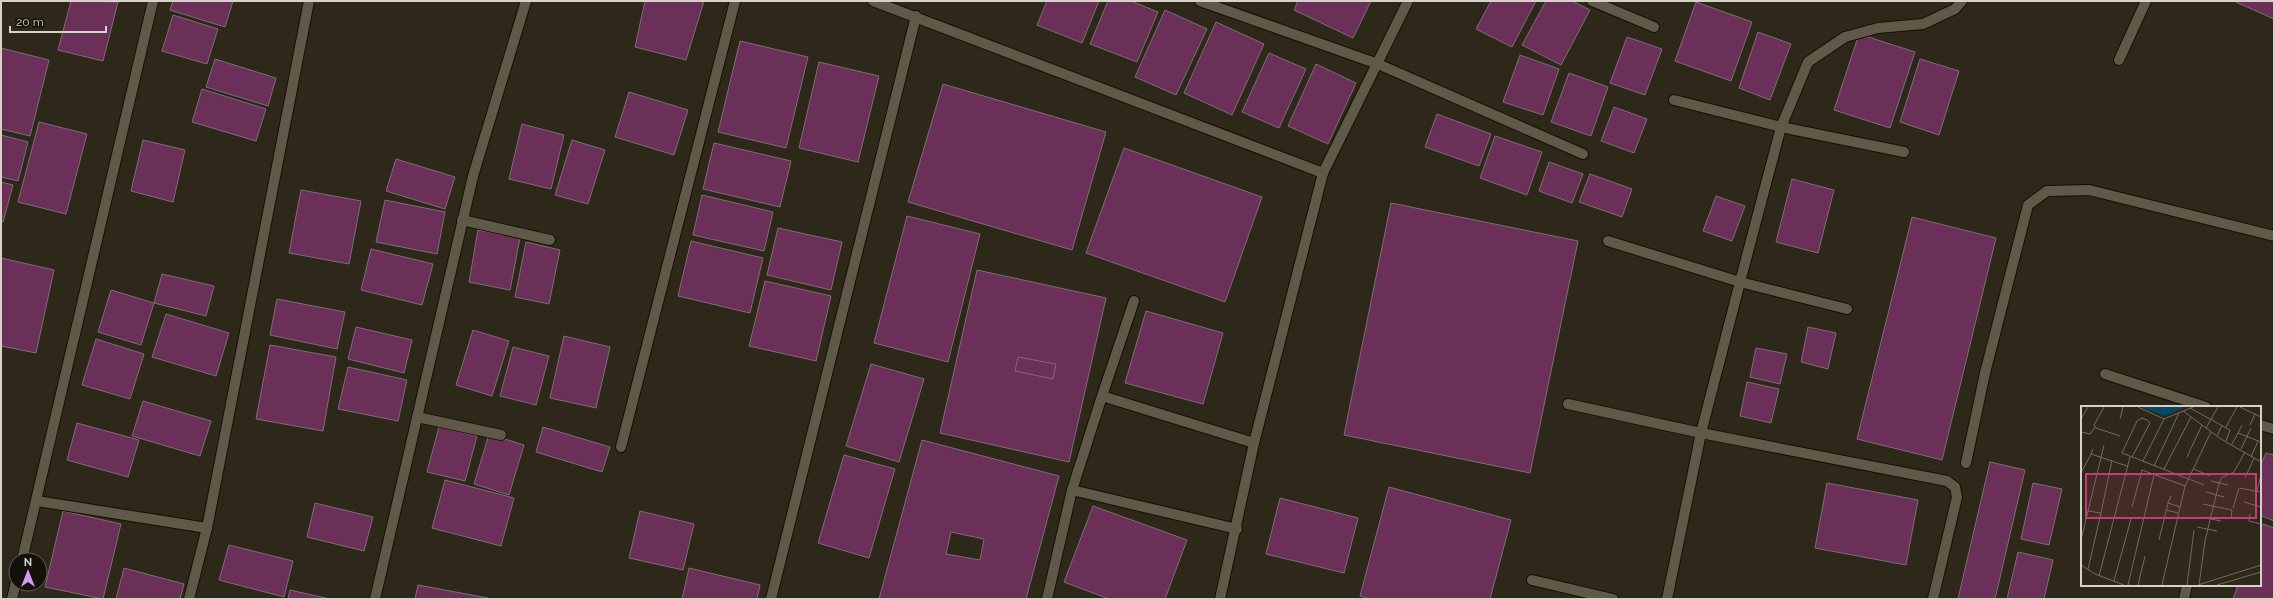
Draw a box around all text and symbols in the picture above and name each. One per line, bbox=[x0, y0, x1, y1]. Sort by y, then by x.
scale bar bbox=[10, 8, 106, 34]
text: 20 m bbox=[16, 15, 44, 29]
inset map bbox=[2081, 406, 2261, 586]
north arrow bbox=[8, 552, 48, 592]
text: N bbox=[24, 556, 32, 569]

